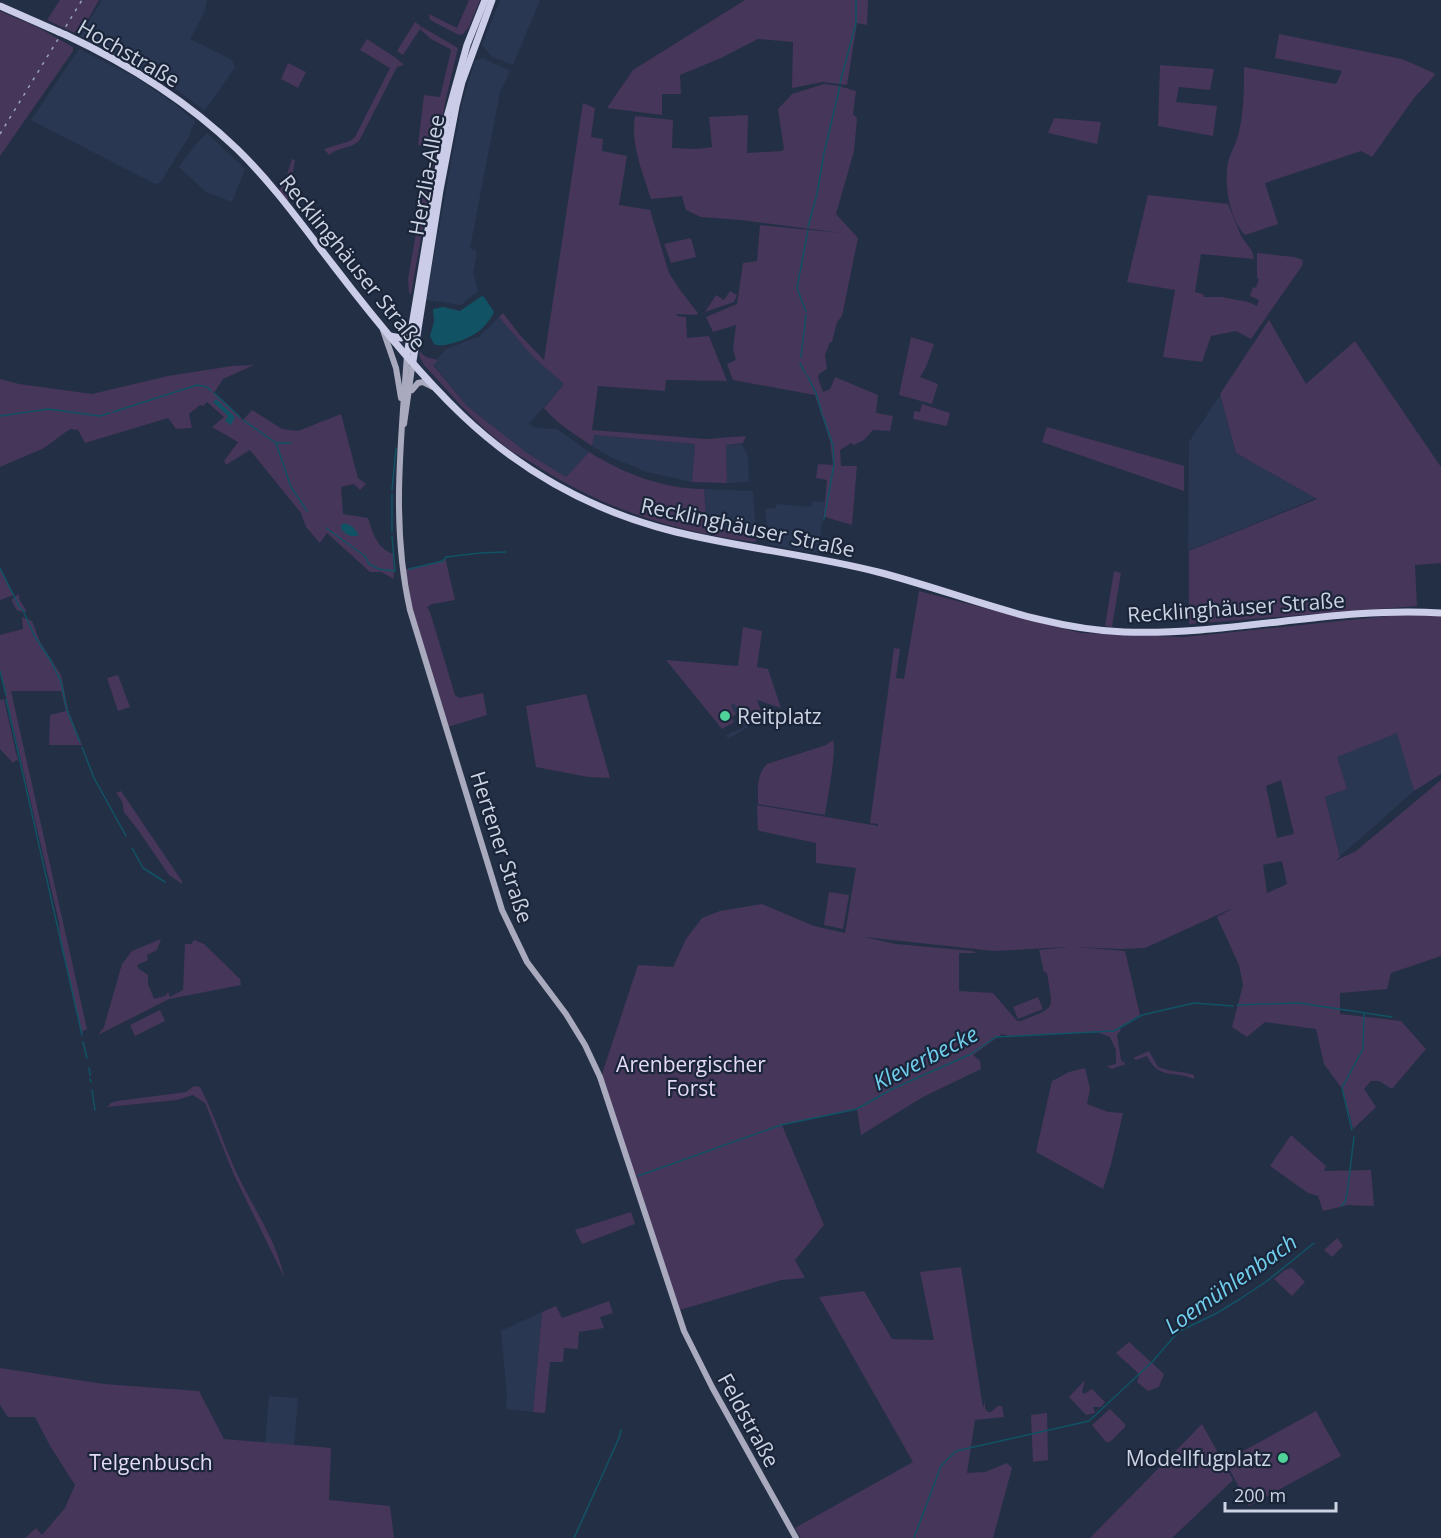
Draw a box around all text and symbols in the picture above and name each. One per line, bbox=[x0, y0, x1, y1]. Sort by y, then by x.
street label: Hochstraße bbox=[73, 12, 185, 94]
street label: Herzlia-Allee bbox=[402, 112, 450, 238]
street label: Recklinghäuser Straße bbox=[273, 168, 433, 356]
street label: Recklinghäuser Straße bbox=[638, 491, 858, 563]
street label: Recklinghäuser Straße bbox=[1126, 585, 1346, 629]
place label: Reitplatz bbox=[737, 702, 822, 730]
marker: Reitplatz bbox=[718, 709, 732, 723]
street label: Hertener Straße bbox=[464, 768, 540, 926]
water label: Kleverbecke bbox=[867, 1018, 983, 1096]
park label: Arenbergischer Forst bbox=[616, 1050, 766, 1102]
water label: Loemühlenbach bbox=[1158, 1226, 1302, 1340]
street label: Feldstraße bbox=[712, 1368, 786, 1472]
place label: Modellfugplatz bbox=[1126, 1444, 1271, 1472]
park label: Telgenbusch bbox=[89, 1448, 213, 1476]
marker: Modellfugplatz bbox=[1276, 1451, 1290, 1465]
scale bar bbox=[1225, 1475, 1336, 1513]
text: 200 m bbox=[1234, 1483, 1286, 1507]

